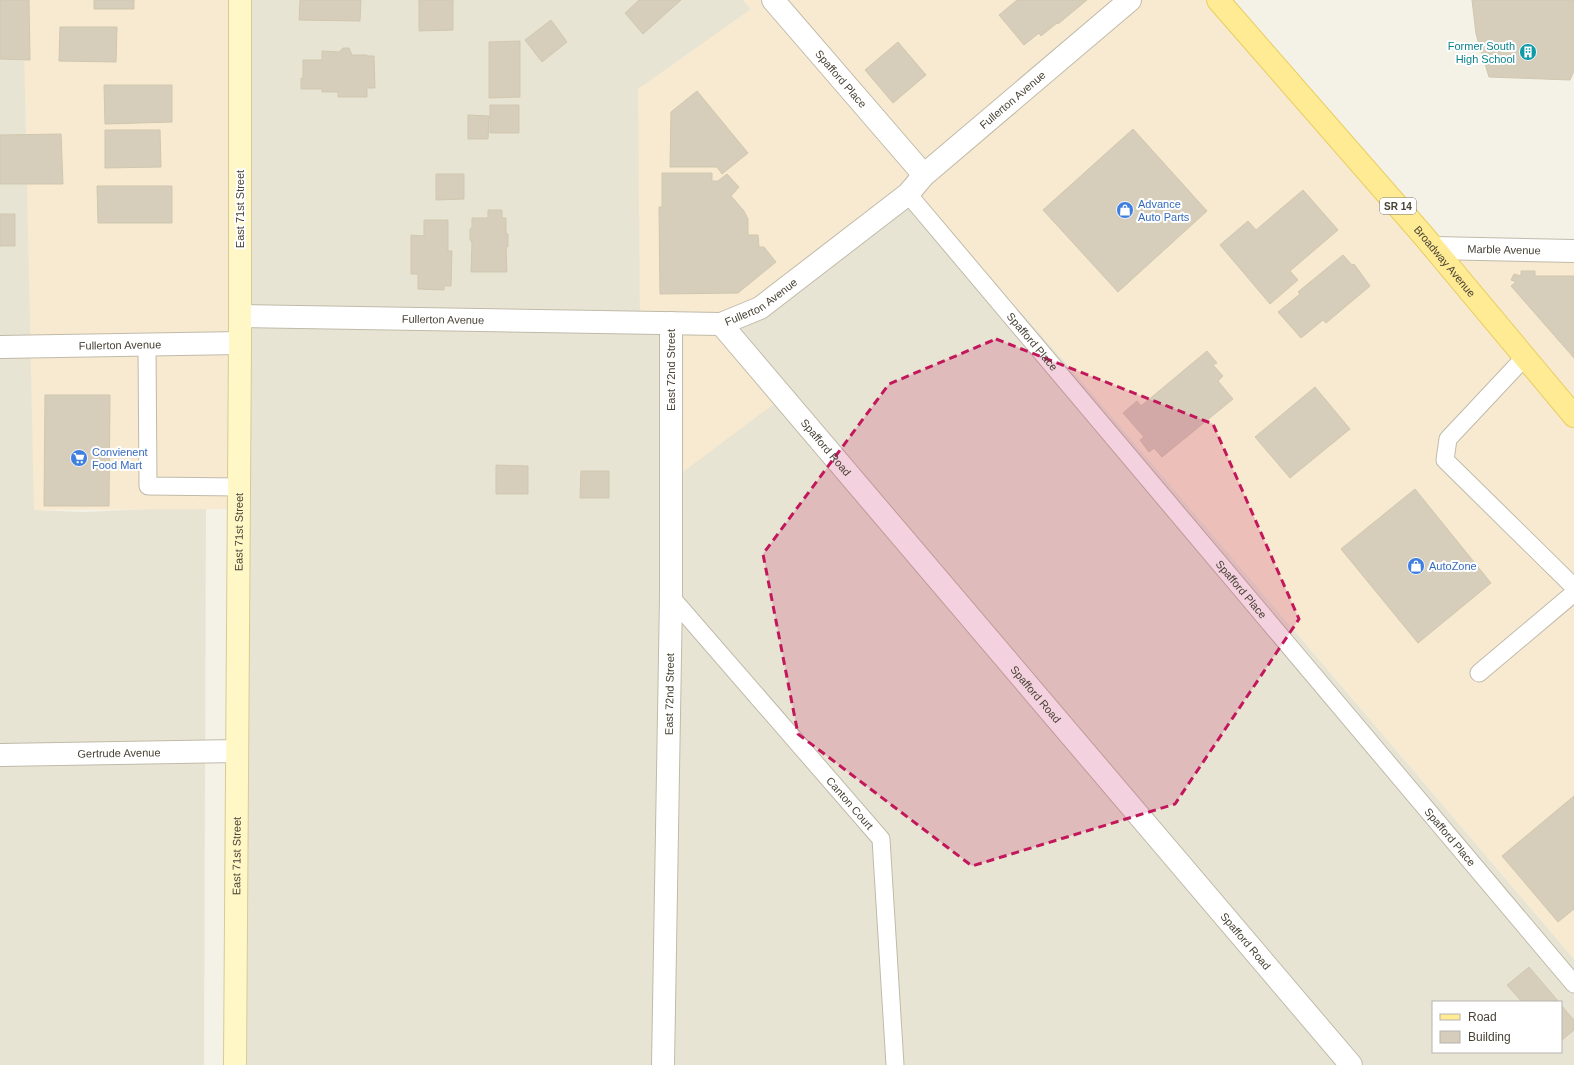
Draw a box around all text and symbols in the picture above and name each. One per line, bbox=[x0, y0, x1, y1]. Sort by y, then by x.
place label: Former South High School bbox=[1448, 40, 1515, 65]
building icon: Former South High School bbox=[1518, 42, 1538, 62]
street label: Spafford Place bbox=[813, 48, 869, 110]
street label: Fullerton Avenue bbox=[977, 69, 1048, 131]
street label: East 71st Street bbox=[234, 170, 246, 248]
place label: Advance Auto Parts bbox=[1138, 198, 1190, 223]
road number: SR 14 bbox=[1380, 198, 1416, 214]
shop icon: Advance Auto Parts bbox=[1115, 200, 1135, 220]
street label: Broadway Avenue bbox=[1412, 223, 1478, 299]
street label: Marble Avenue bbox=[1467, 243, 1541, 256]
street label: Fullerton Avenue bbox=[723, 276, 799, 328]
street label: Spafford Place bbox=[1005, 310, 1060, 373]
street label: Fullerton Avenue bbox=[402, 313, 484, 326]
street label: East 72nd Street bbox=[665, 329, 677, 411]
street label: Fullerton Avenue bbox=[79, 338, 161, 352]
street label: Spafford Road bbox=[798, 417, 853, 478]
place label: Convienent Food Mart bbox=[92, 446, 148, 471]
supermarket icon: Convienent Food Mart bbox=[69, 448, 89, 468]
street label: East 71st Street bbox=[232, 493, 245, 571]
shop icon: AutoZone bbox=[1406, 556, 1426, 576]
street label: Spafford Place bbox=[1213, 558, 1269, 621]
place label: AutoZone bbox=[1429, 560, 1477, 572]
street label: East 72nd Street bbox=[663, 653, 676, 735]
street label: Spafford Road bbox=[1008, 663, 1063, 725]
street label: Gertrude Avenue bbox=[77, 746, 161, 760]
street label: Canton Court bbox=[824, 775, 876, 832]
street label: Spafford Place bbox=[1422, 806, 1478, 868]
street label: East 71st Street bbox=[230, 817, 243, 895]
street label: Spafford Road bbox=[1218, 910, 1273, 972]
legend bbox=[1432, 1001, 1562, 1053]
text: Road bbox=[1468, 1010, 1497, 1024]
text: Building bbox=[1468, 1030, 1511, 1044]

